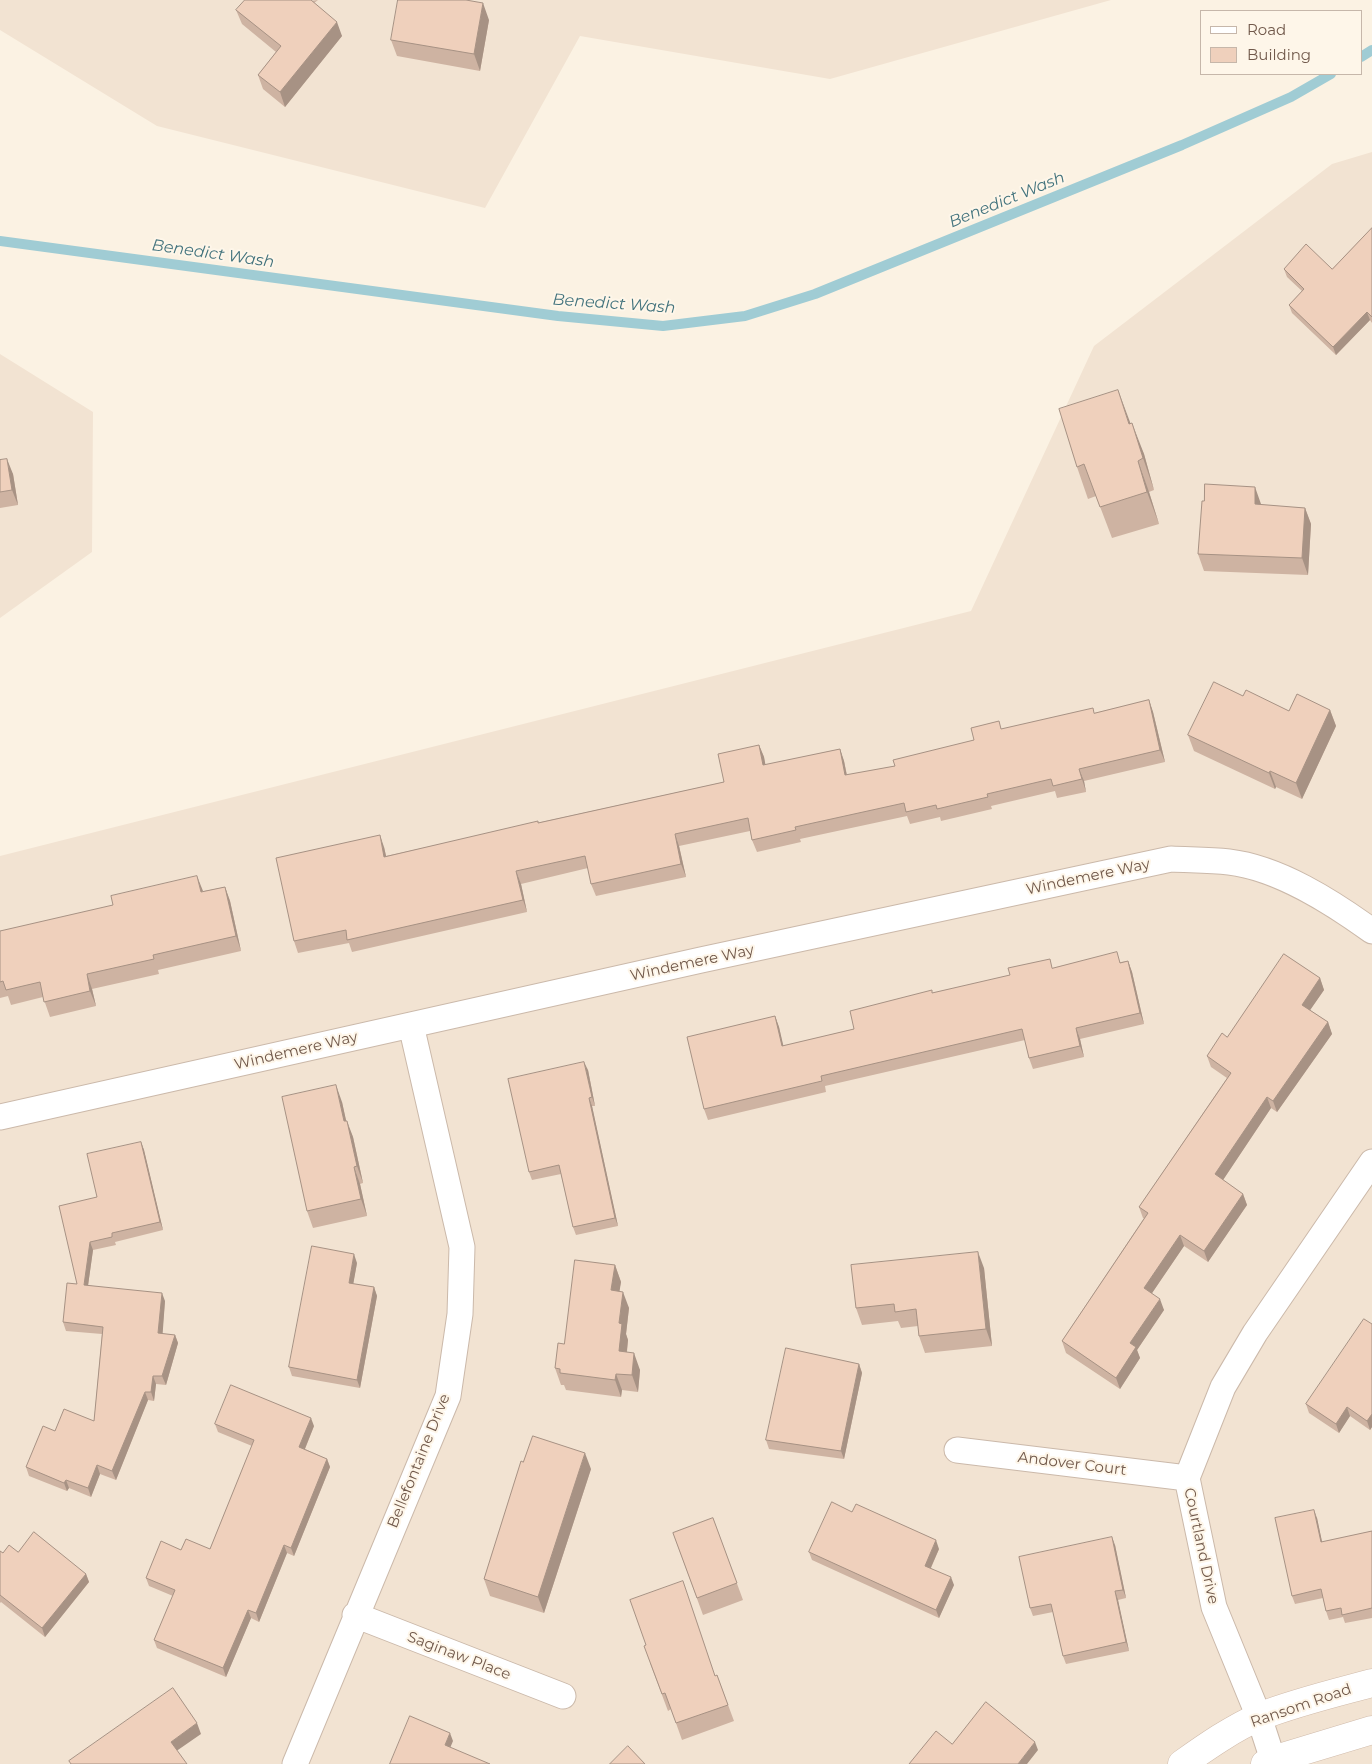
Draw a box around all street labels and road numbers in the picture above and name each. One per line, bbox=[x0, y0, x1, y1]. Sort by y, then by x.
street label: Windemere Way bbox=[1024, 855, 1152, 899]
street label: Windemere Way bbox=[628, 941, 756, 985]
street label: Windemere Way bbox=[233, 1028, 359, 1074]
street label: Bellefontaine Drive bbox=[384, 1391, 454, 1531]
street label: Andover Court bbox=[1017, 1448, 1127, 1480]
street label: Courtland Drive bbox=[1180, 1486, 1222, 1606]
street label: Saginaw Place bbox=[405, 1628, 513, 1684]
street label: Ransom Road bbox=[1248, 1680, 1354, 1732]

